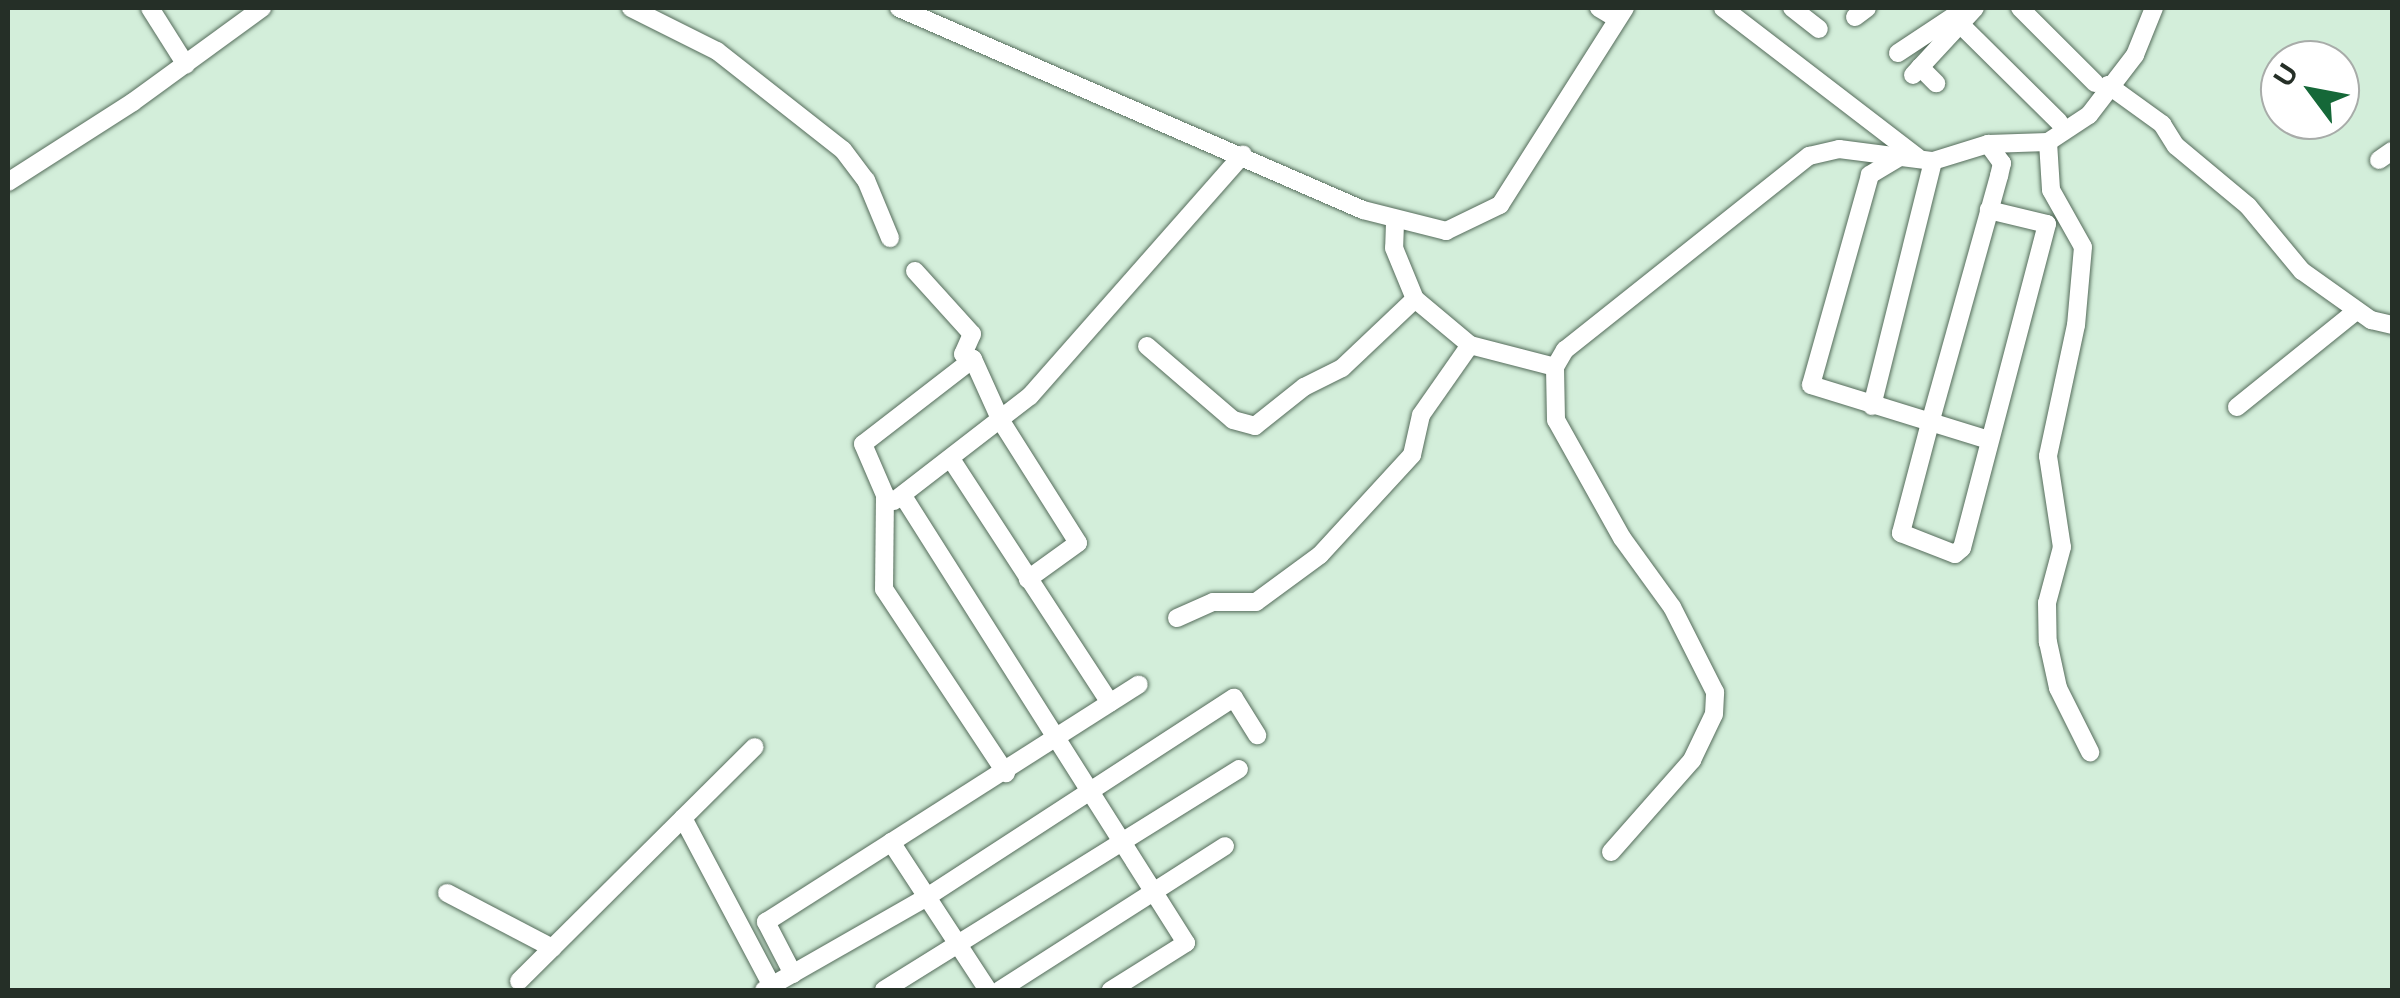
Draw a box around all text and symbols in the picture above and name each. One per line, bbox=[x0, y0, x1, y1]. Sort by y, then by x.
north arrow bbox=[2260, 40, 2360, 140]
text: U bbox=[2267, 58, 2304, 92]

